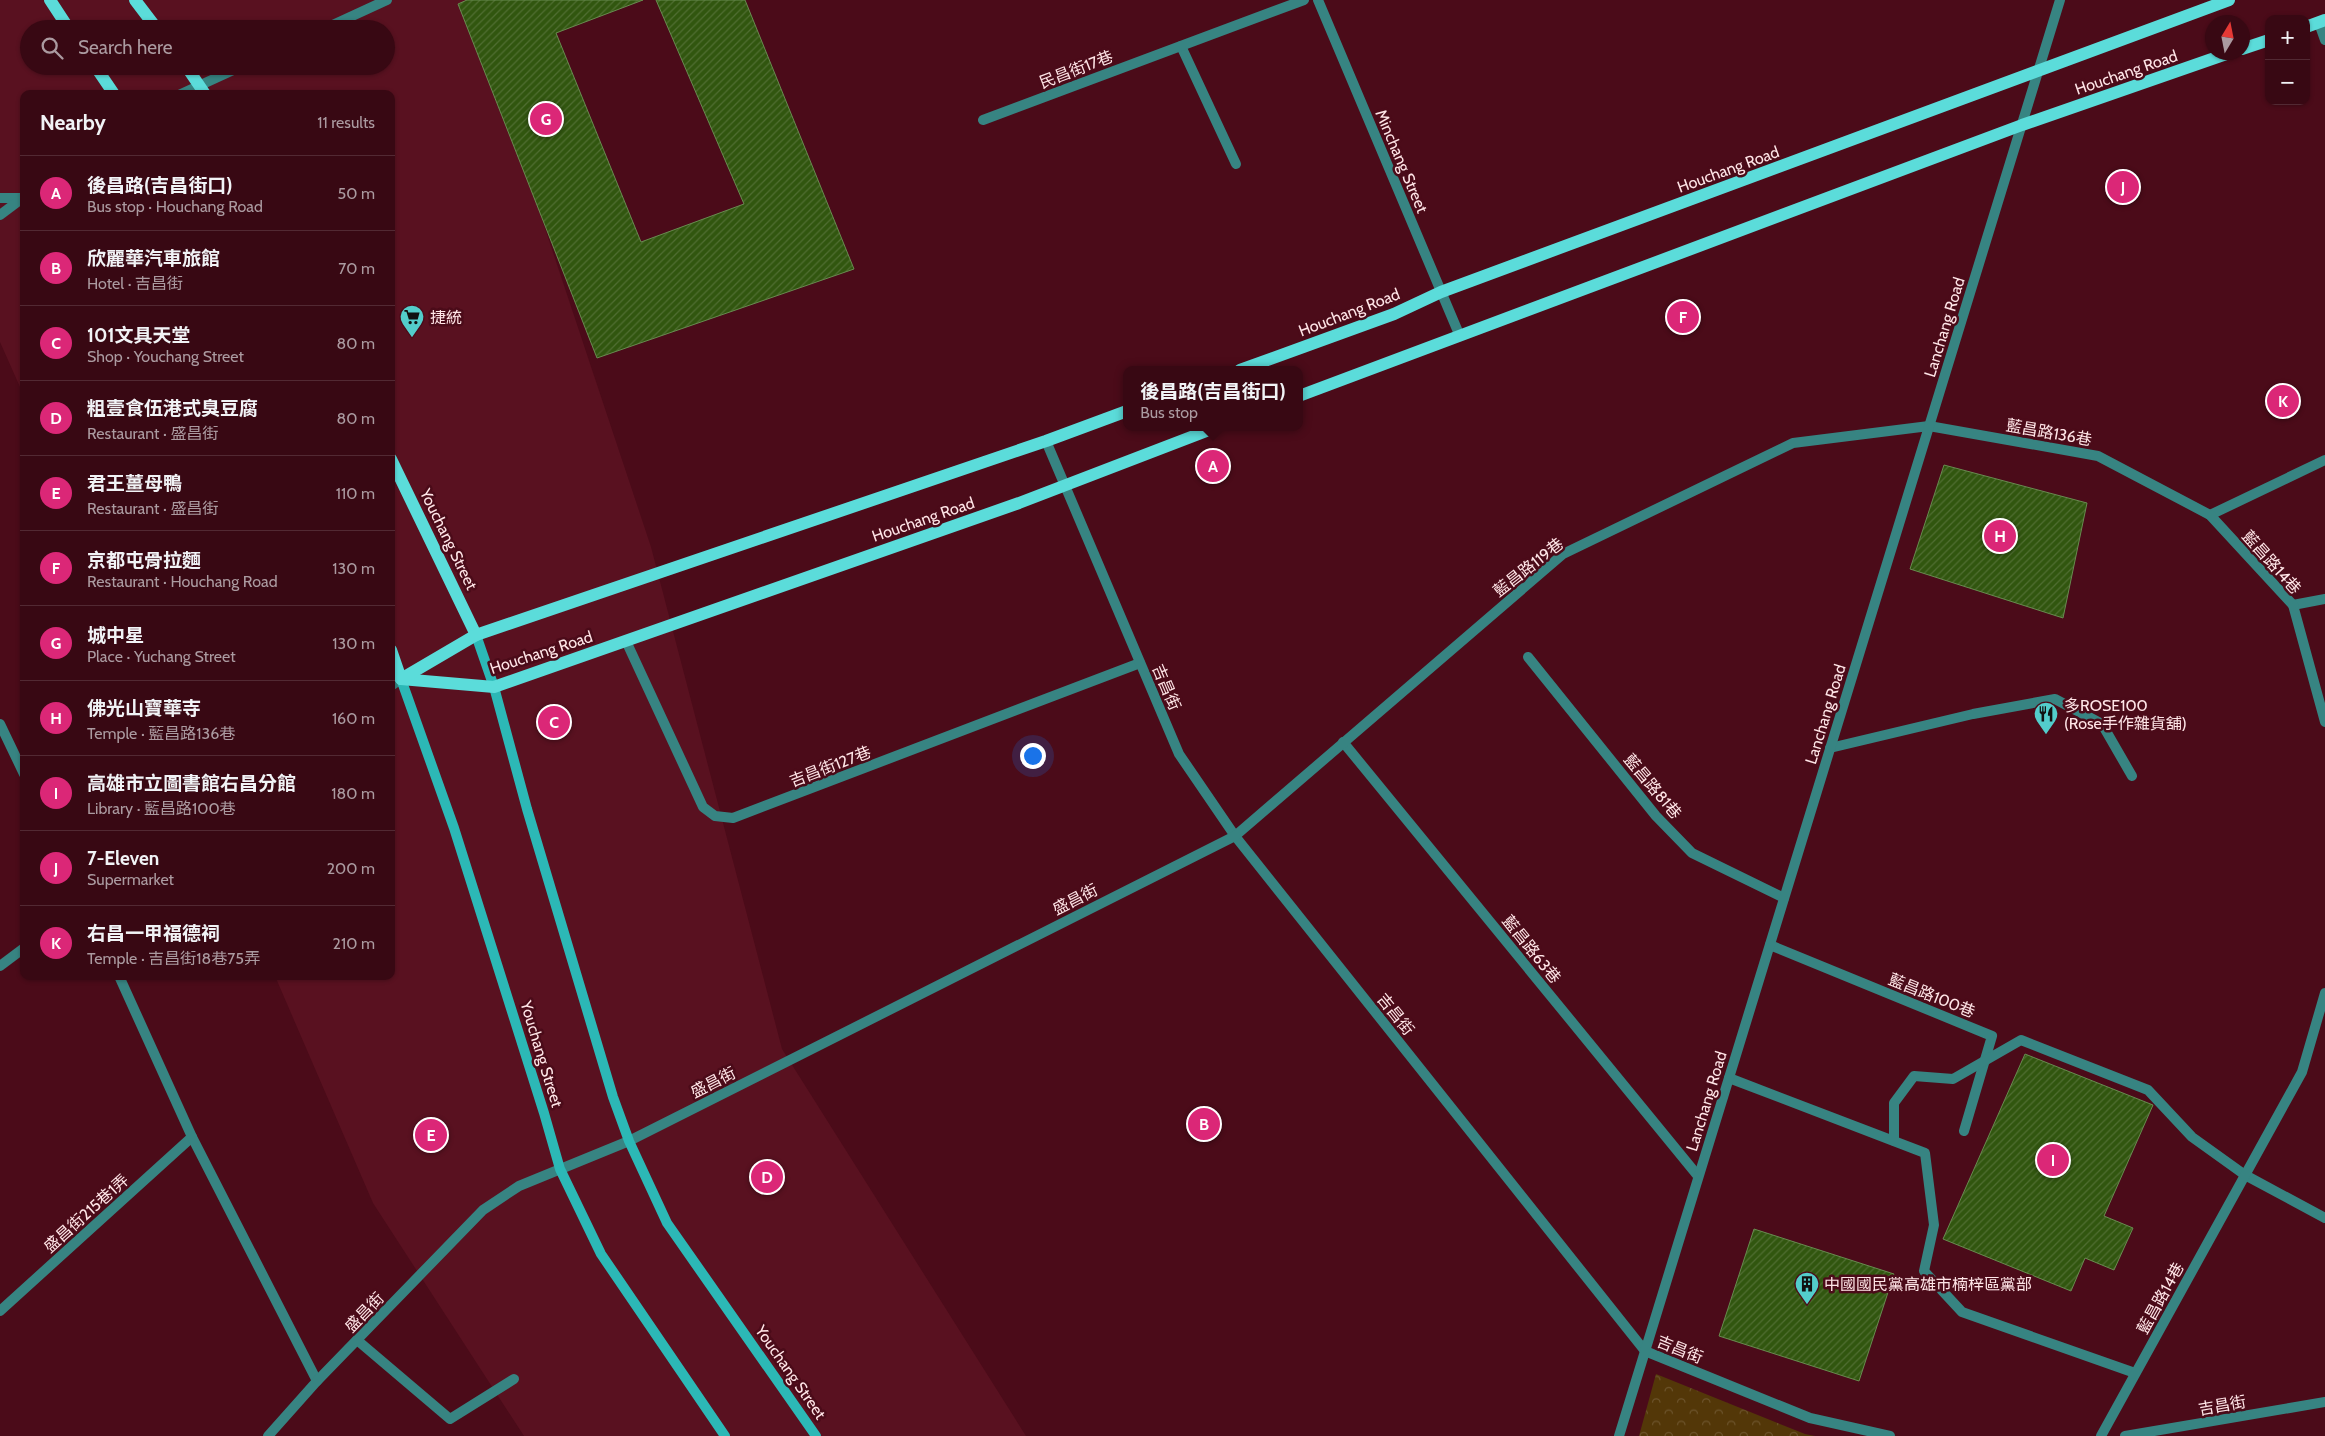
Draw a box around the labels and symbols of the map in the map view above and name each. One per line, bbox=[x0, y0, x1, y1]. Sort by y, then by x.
north arrow bbox=[2205, 15, 2250, 60]
street label: Houchang Road bbox=[2072, 46, 2180, 99]
street label: 民昌街17巷 bbox=[1037, 47, 1116, 92]
pin: G bbox=[530, 100, 562, 138]
street label: Minchang Street bbox=[1371, 107, 1432, 216]
street label: Houchang Road bbox=[1675, 142, 1782, 197]
pin: J bbox=[2107, 168, 2139, 206]
street label: Lanchang Road bbox=[1920, 275, 1969, 379]
street label: Houchang Road bbox=[1296, 284, 1403, 341]
pin: F bbox=[1667, 298, 1699, 336]
supermarket icon: 捷統 bbox=[399, 304, 425, 338]
place label: 捷統 bbox=[430, 308, 462, 327]
pin: K bbox=[2267, 382, 2299, 420]
street label: 藍昌路136巷 bbox=[2004, 416, 2093, 449]
pin: A bbox=[1197, 447, 1229, 485]
street label: Youchang Street bbox=[415, 485, 481, 593]
street label: Houchang Road bbox=[869, 493, 977, 546]
pin: H bbox=[1984, 517, 2016, 555]
street label: 藍昌路14巷 bbox=[2238, 527, 2305, 598]
street label: 藍昌路119巷 bbox=[1490, 534, 1567, 601]
street label: Houchang Road bbox=[487, 627, 595, 678]
street label: 吉昌街 bbox=[1148, 661, 1185, 713]
street label: Lanchang Road bbox=[1801, 662, 1850, 766]
place label: 多ROSE100 (Rose手作雜貨舖) bbox=[2064, 696, 2187, 733]
restaurant icon: 多ROSE100 (Rose手作雜貨舖) bbox=[2033, 701, 2059, 735]
pin: C bbox=[538, 703, 570, 741]
street label: 吉昌街127巷 bbox=[787, 742, 874, 791]
your location bbox=[1020, 743, 1046, 769]
street label: 藍昌路81巷 bbox=[1620, 750, 1685, 823]
street label: 盛昌街 bbox=[1050, 880, 1101, 919]
street label: 藍昌路63巷 bbox=[1499, 912, 1565, 987]
street label: 藍昌路100巷 bbox=[1886, 970, 1978, 1021]
street label: 吉昌街 bbox=[1373, 990, 1418, 1039]
street label: Youchang Street bbox=[516, 998, 567, 1110]
street label: Lanchang Road bbox=[1682, 1049, 1731, 1153]
street label: 盛昌街 bbox=[688, 1063, 739, 1102]
pin: B bbox=[1188, 1105, 1220, 1143]
pin: E bbox=[415, 1116, 447, 1154]
pin: I bbox=[2037, 1141, 2069, 1179]
pin: D bbox=[751, 1158, 783, 1196]
street label: 盛昌街215巷1弄 bbox=[40, 1170, 133, 1256]
street label: 藍昌路14巷 bbox=[2133, 1259, 2188, 1337]
building icon: 中國國民黨高雄市楠梓區黨部 bbox=[1794, 1271, 1820, 1305]
place label: 中國國民黨高雄市楠梓區黨部 bbox=[1824, 1275, 2032, 1294]
street label: 盛昌街 bbox=[341, 1288, 388, 1336]
street label: Youchang Street bbox=[751, 1321, 830, 1423]
street label: 吉昌街 bbox=[1654, 1332, 1706, 1367]
street label: 吉昌街 bbox=[2197, 1392, 2247, 1419]

